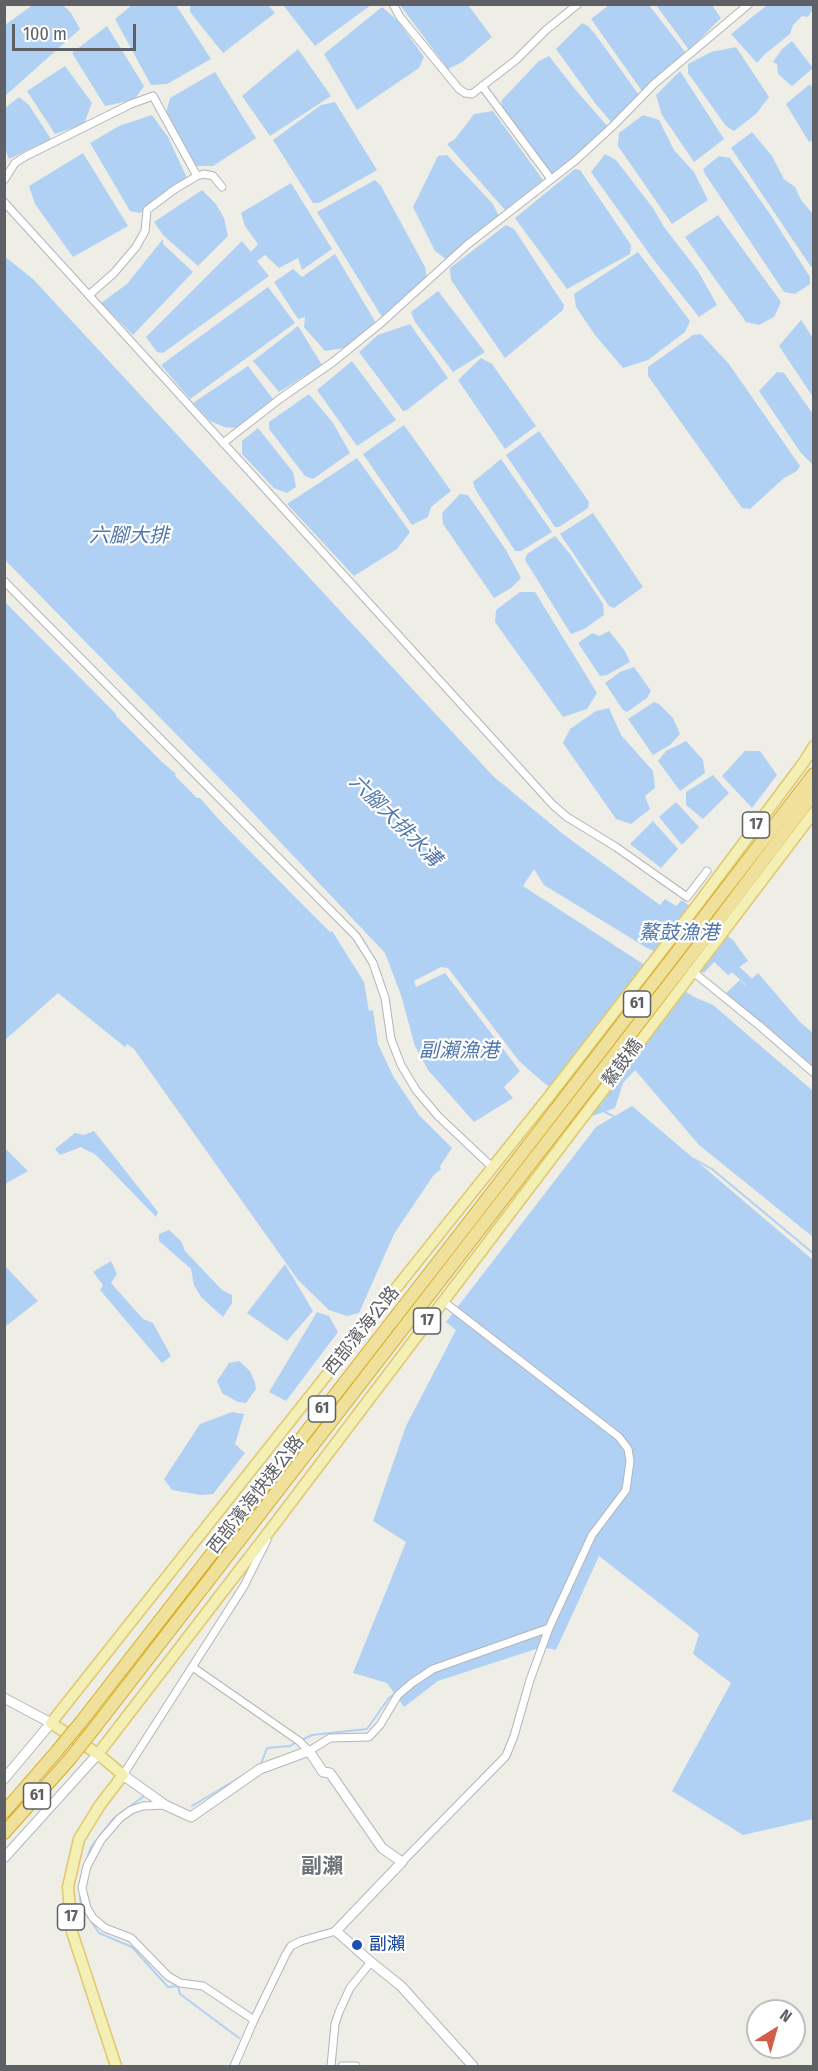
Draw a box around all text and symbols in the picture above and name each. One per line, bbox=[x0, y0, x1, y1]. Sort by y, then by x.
scale bar bbox=[15, 12, 140, 50]
text: 100 m bbox=[23, 23, 67, 45]
water label: 六腳大排 bbox=[89, 524, 169, 548]
water label: 六腳大排水溝 bbox=[344, 770, 446, 872]
road number: 17 bbox=[742, 812, 770, 838]
water label: 鰲鼓漁港 bbox=[639, 921, 719, 945]
road number: 61 bbox=[624, 991, 650, 1017]
street label: 鰲鼓橋 bbox=[598, 1035, 648, 1091]
water label: 副瀨漁港 bbox=[419, 1039, 499, 1063]
street label: 西部濱海公路 bbox=[320, 1282, 404, 1380]
road number: 17 bbox=[414, 1308, 440, 1334]
road number: 61 bbox=[308, 1396, 336, 1422]
street label: 西部濱海快速公路 bbox=[203, 1432, 309, 1558]
road number: 61 bbox=[24, 1783, 51, 1809]
district label: 副瀨 bbox=[301, 1854, 343, 1880]
road number: 17 bbox=[58, 1904, 84, 1930]
place label: 副瀨 bbox=[369, 1934, 405, 1956]
marker: 副瀨 bbox=[350, 1938, 364, 1952]
north arrow bbox=[746, 1999, 806, 2059]
text: N bbox=[776, 2005, 795, 2026]

